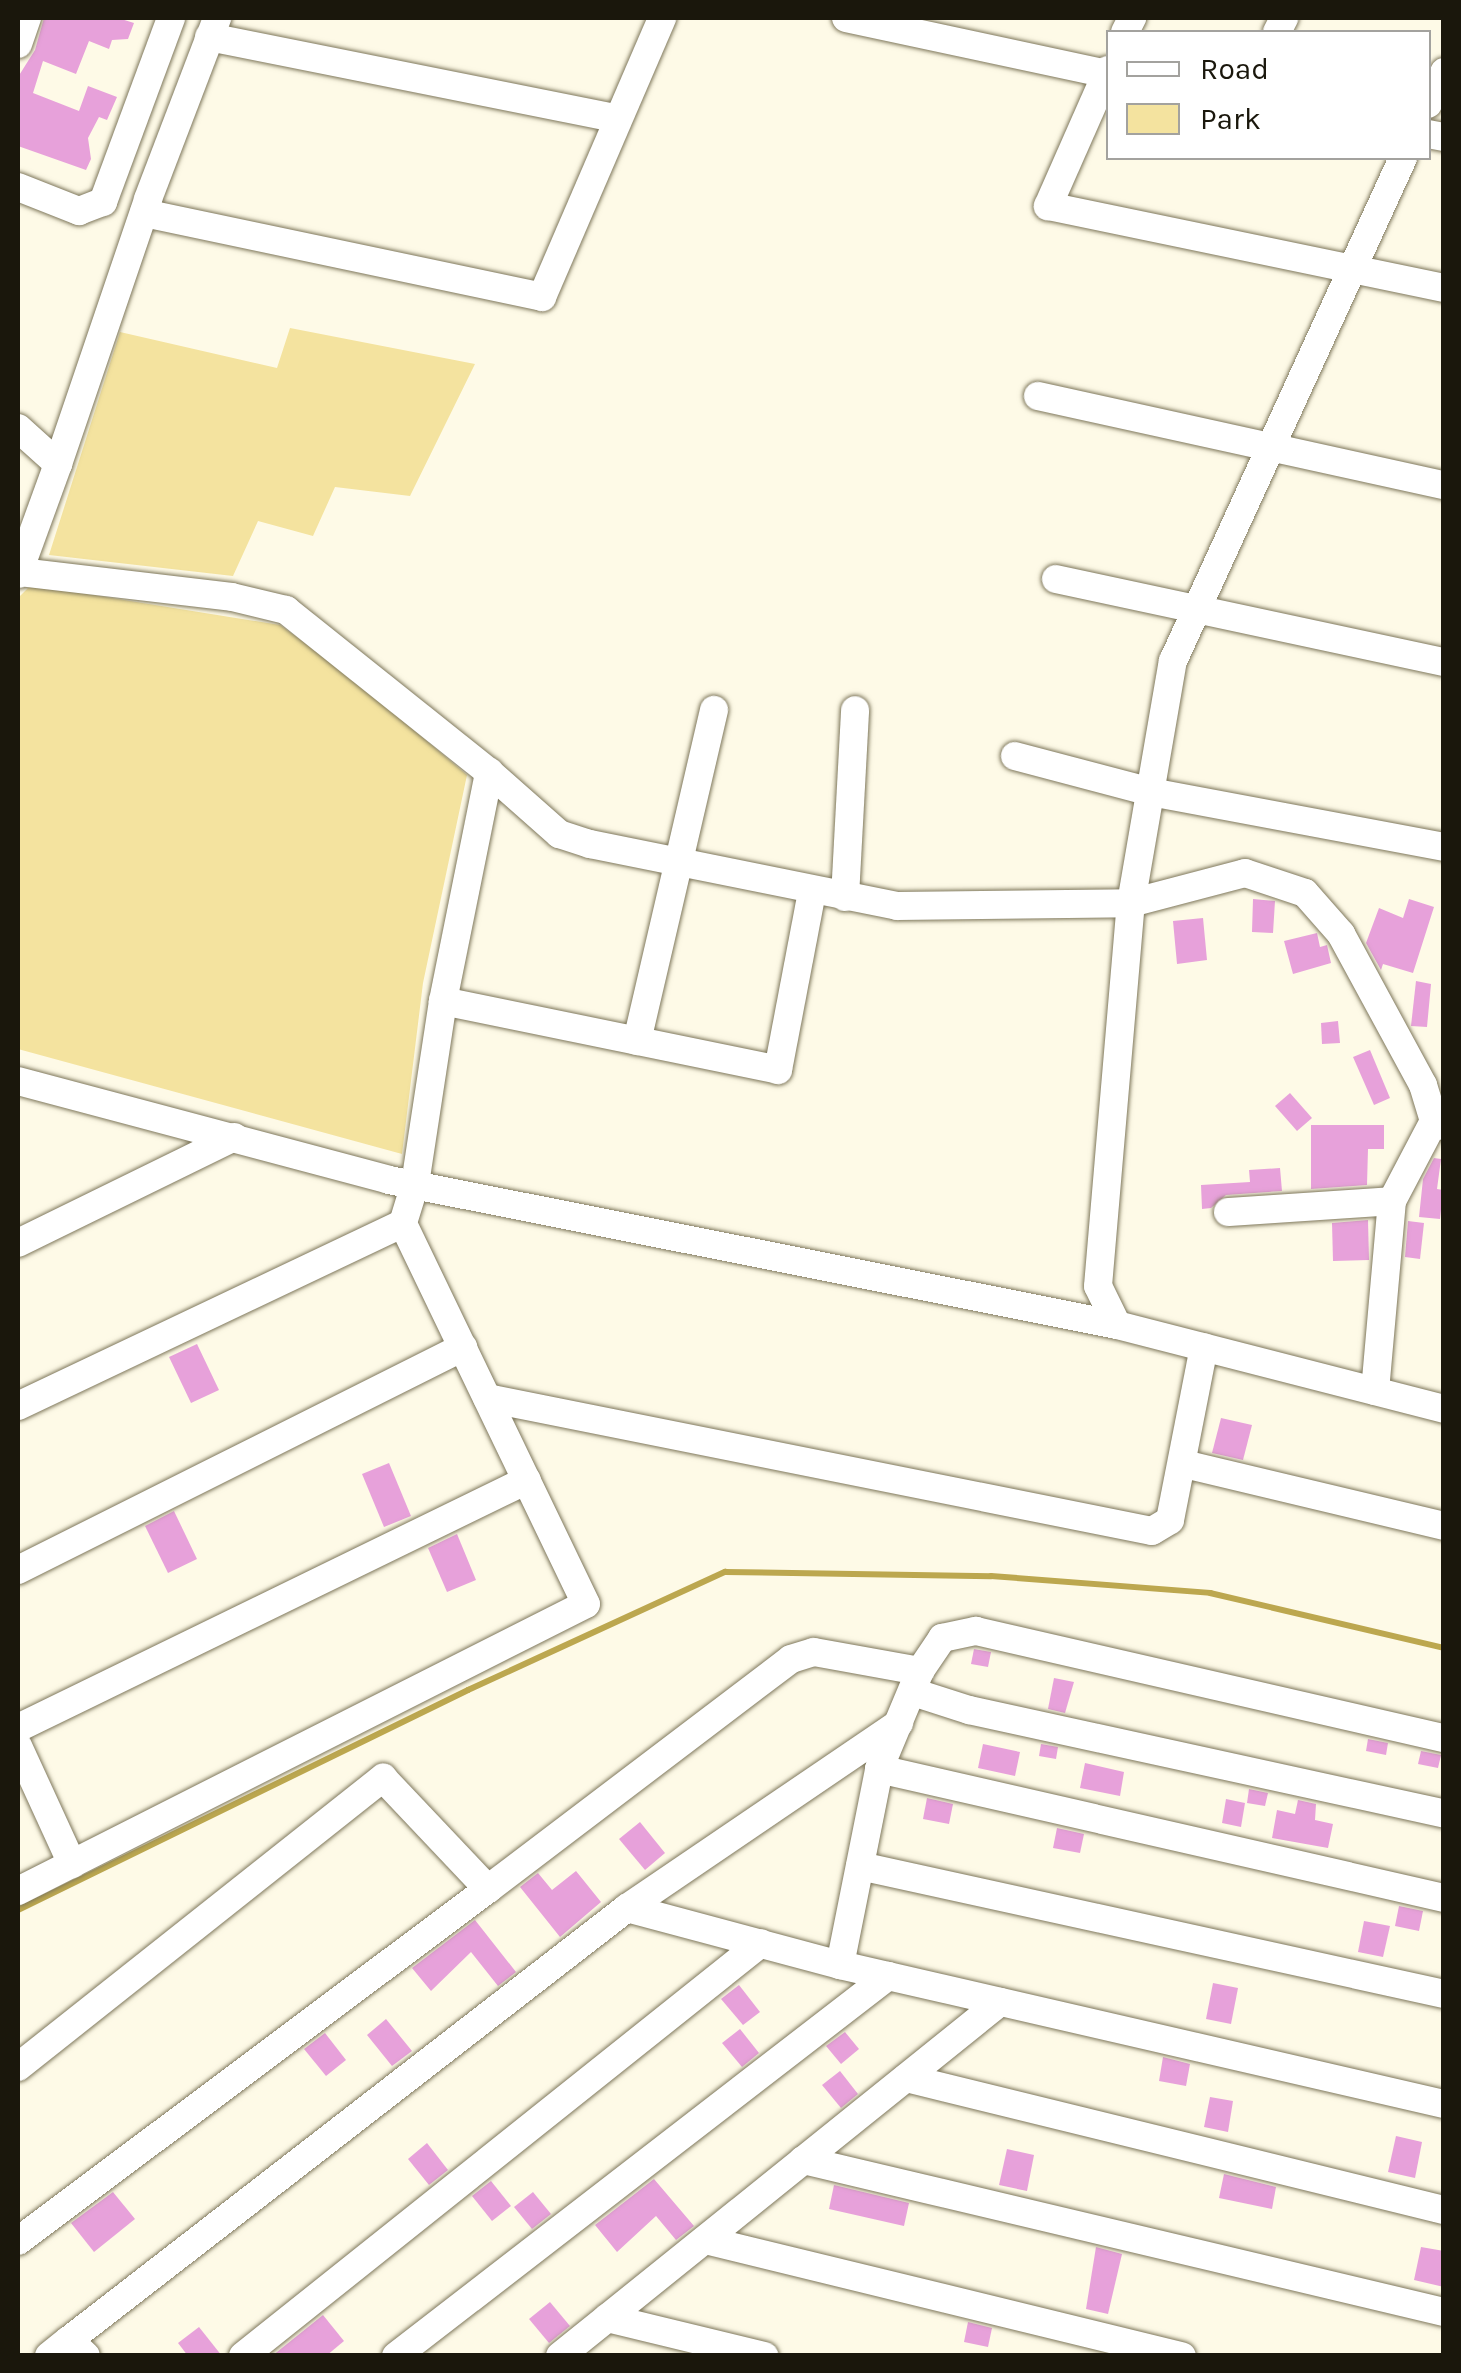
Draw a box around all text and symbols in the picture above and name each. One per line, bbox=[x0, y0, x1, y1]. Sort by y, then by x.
legend bbox=[1106, 30, 1431, 160]
text: Road bbox=[1200, 51, 1269, 87]
text: Park bbox=[1200, 101, 1261, 137]

